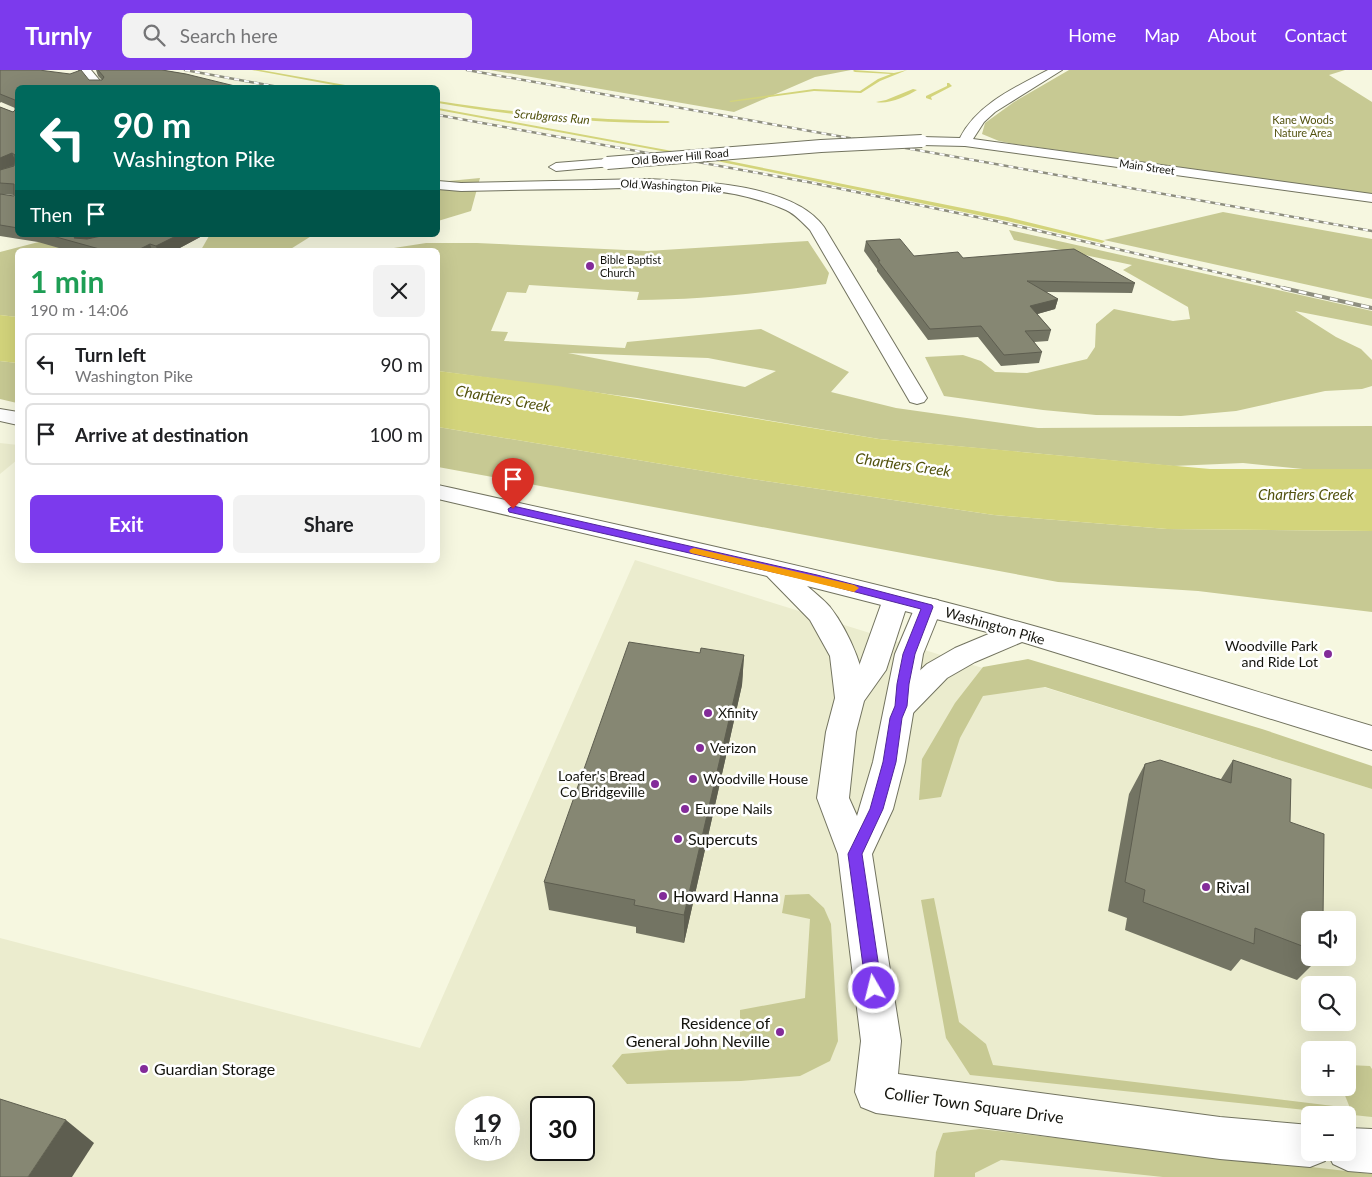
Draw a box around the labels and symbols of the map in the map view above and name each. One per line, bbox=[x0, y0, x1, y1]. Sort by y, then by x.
water label: Scrubgrass Run bbox=[514, 106, 591, 127]
park label: Kane Woods Nature Area bbox=[1272, 113, 1334, 139]
street label: Old Bower Hill Road bbox=[631, 146, 729, 167]
street label: Main Street bbox=[1118, 156, 1176, 177]
street label: Old Washington Pike bbox=[620, 176, 722, 195]
place label: Bible Baptist Church bbox=[600, 253, 661, 279]
marker: Bible Baptist Church bbox=[584, 260, 596, 272]
water label: Chartiers Creek bbox=[454, 381, 553, 415]
water label: Chartiers Creek bbox=[854, 448, 953, 480]
pin bbox=[492, 458, 534, 509]
water label: Chartiers Creek bbox=[1258, 485, 1355, 503]
street label: Washington Pike bbox=[943, 603, 1047, 648]
place label: Woodville Park and Ride Lot bbox=[1225, 637, 1319, 670]
marker: Woodville Park and Ride Lot bbox=[1322, 648, 1334, 660]
place label: Xfinity bbox=[718, 704, 759, 721]
marker: Xfinity bbox=[702, 707, 714, 719]
place label: Verizon bbox=[710, 739, 756, 756]
marker: Verizon bbox=[694, 742, 706, 754]
place label: Loafer's Bread Co Bridgeville bbox=[558, 767, 645, 800]
place label: Woodville House bbox=[703, 770, 808, 787]
marker: Woodville House bbox=[687, 773, 699, 785]
marker: Loafer's Bread Co Bridgeville bbox=[649, 778, 661, 790]
place label: Europe Nails bbox=[695, 800, 772, 817]
marker: Europe Nails bbox=[679, 803, 691, 815]
place label: Supercuts bbox=[688, 829, 758, 848]
marker: Supercuts bbox=[672, 833, 684, 845]
place label: Rival bbox=[1216, 877, 1250, 896]
marker: Rival bbox=[1200, 881, 1212, 893]
place label: Howard Hanna bbox=[673, 886, 779, 905]
marker: Howard Hanna bbox=[657, 890, 669, 902]
position arrow bbox=[847, 961, 899, 1013]
place label: Residence of General John Neville bbox=[626, 1013, 770, 1050]
marker: Residence of General John Neville bbox=[774, 1026, 786, 1038]
place label: Guardian Storage bbox=[154, 1059, 275, 1078]
marker: Guardian Storage bbox=[138, 1063, 150, 1075]
street label: Collier Town Square Drive bbox=[883, 1082, 1065, 1127]
speed limit sign: 30 bbox=[530, 1096, 595, 1161]

